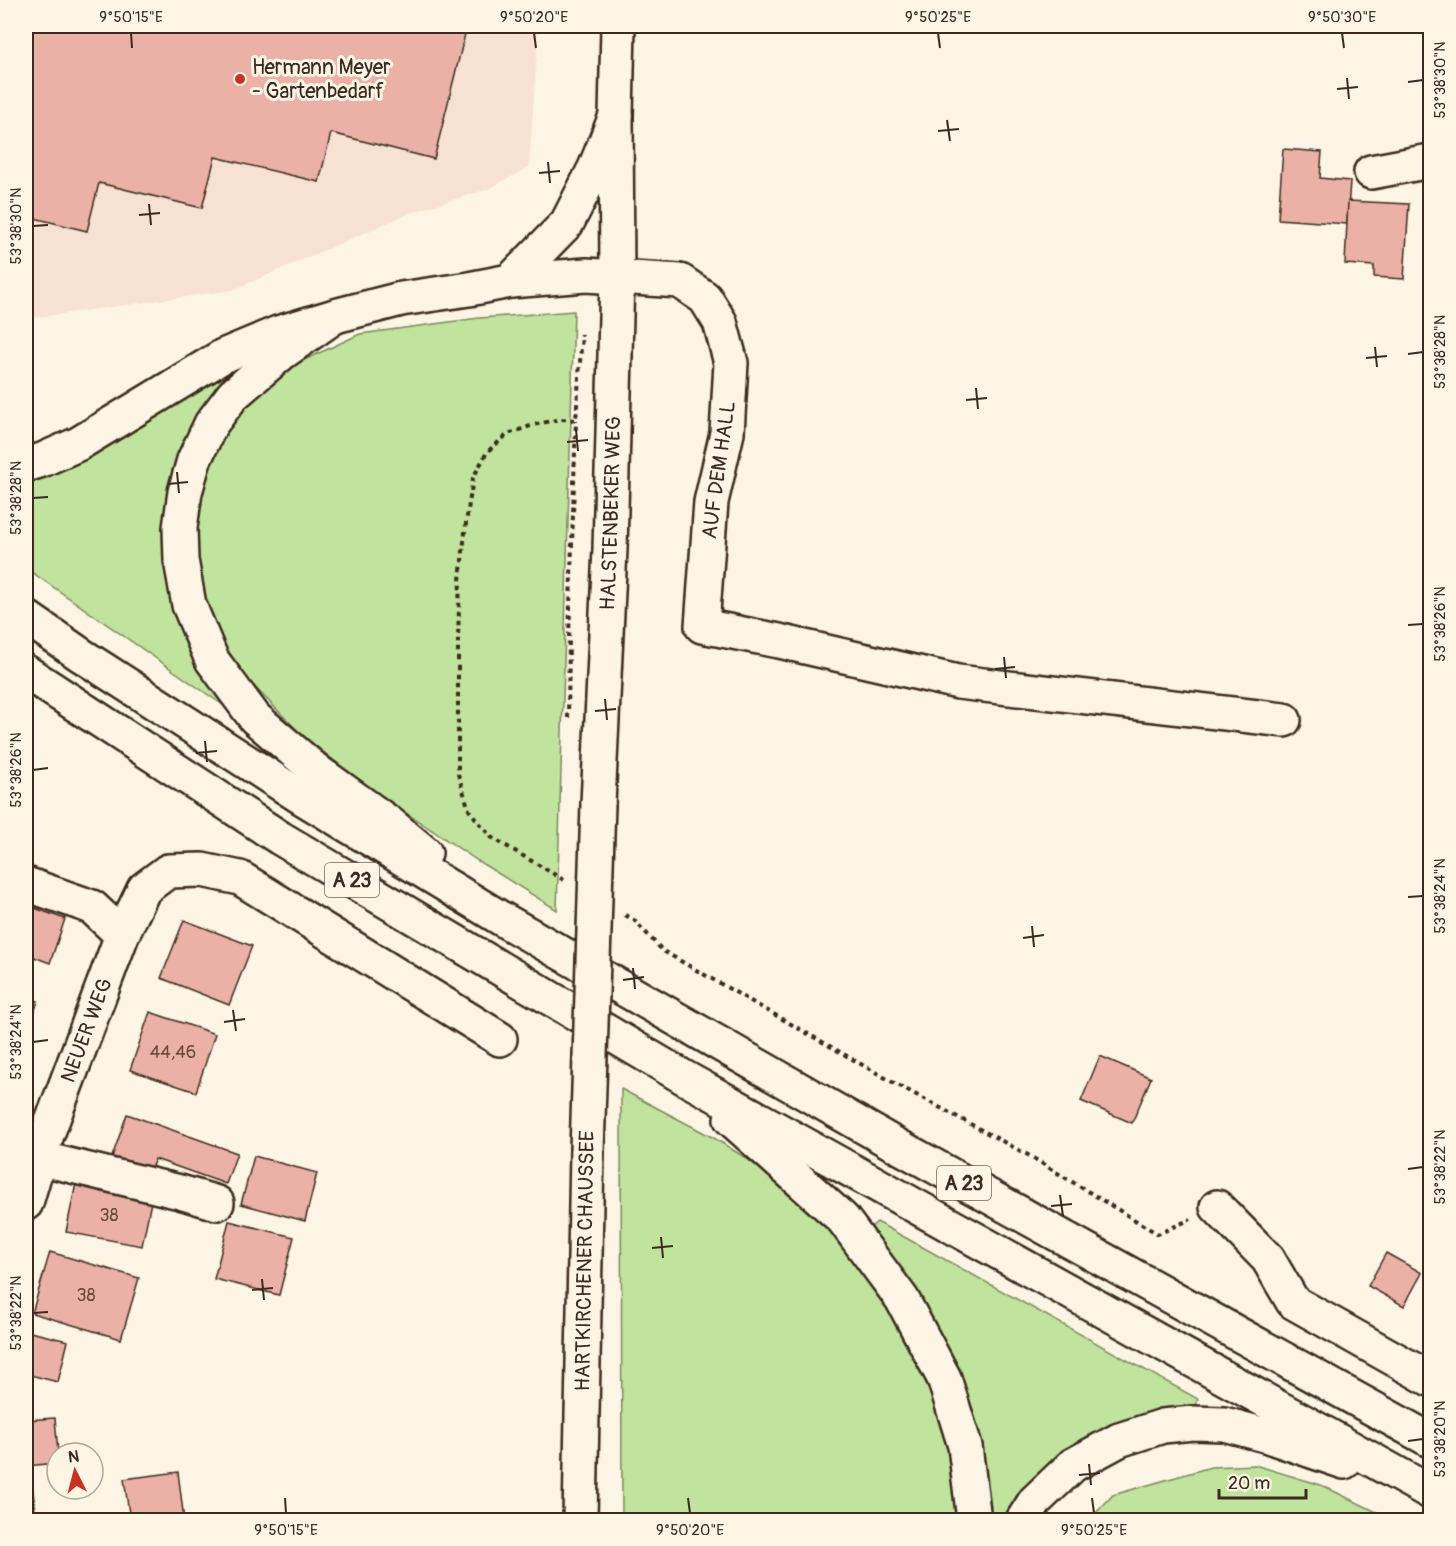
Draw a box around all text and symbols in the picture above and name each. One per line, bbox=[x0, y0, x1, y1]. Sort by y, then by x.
text: 9°50'15"E bbox=[99, 8, 163, 27]
text: 9°50'20"E bbox=[500, 8, 568, 27]
text: 9°50'25"E bbox=[905, 8, 971, 27]
text: 9°50'30"E bbox=[1308, 8, 1376, 27]
text: 53°38'30"N bbox=[1431, 42, 1450, 118]
place label: Hermann Meyer - Gartenbedarf bbox=[252, 54, 391, 105]
marker: Hermann Meyer - Gartenbedarf bbox=[233, 72, 247, 86]
text: 53°38'30"N bbox=[7, 188, 26, 264]
text: 53°38'28"N bbox=[1431, 315, 1450, 389]
street label: AUF DEM HALL bbox=[696, 399, 742, 541]
street label: HALSTENBEKER WEG bbox=[594, 416, 627, 611]
text: 53°38'28"N bbox=[7, 461, 26, 535]
text: 53°38'26"N bbox=[1431, 586, 1450, 662]
text: 53°38'26"N bbox=[7, 732, 26, 808]
text: 53°38'24"N bbox=[1431, 858, 1450, 934]
road number: A 23 bbox=[325, 863, 379, 897]
street label: NEUER WEG bbox=[54, 974, 118, 1086]
text: 53°38'24"N bbox=[7, 1004, 26, 1080]
house number: 44,46 bbox=[150, 1041, 196, 1064]
street label: HARTKIRCHENER CHAUSSEE bbox=[569, 1130, 601, 1392]
text: 53°38'22"N bbox=[1431, 1130, 1450, 1204]
road number: A 23 bbox=[937, 1166, 991, 1200]
house number: 38 bbox=[99, 1204, 119, 1227]
text: 53°38'22"N bbox=[7, 1276, 26, 1350]
house number: 38 bbox=[76, 1284, 96, 1307]
text: 53°38'20"N bbox=[1431, 1401, 1450, 1477]
north arrow bbox=[45, 1441, 105, 1501]
text: N bbox=[67, 1447, 80, 1468]
scale bar bbox=[1219, 1462, 1306, 1500]
text: 20 m bbox=[1228, 1472, 1270, 1495]
text: 9°50'15"E bbox=[254, 1521, 318, 1540]
text: 9°50'20"E bbox=[656, 1521, 724, 1540]
text: 9°50'25"E bbox=[1061, 1521, 1127, 1540]

